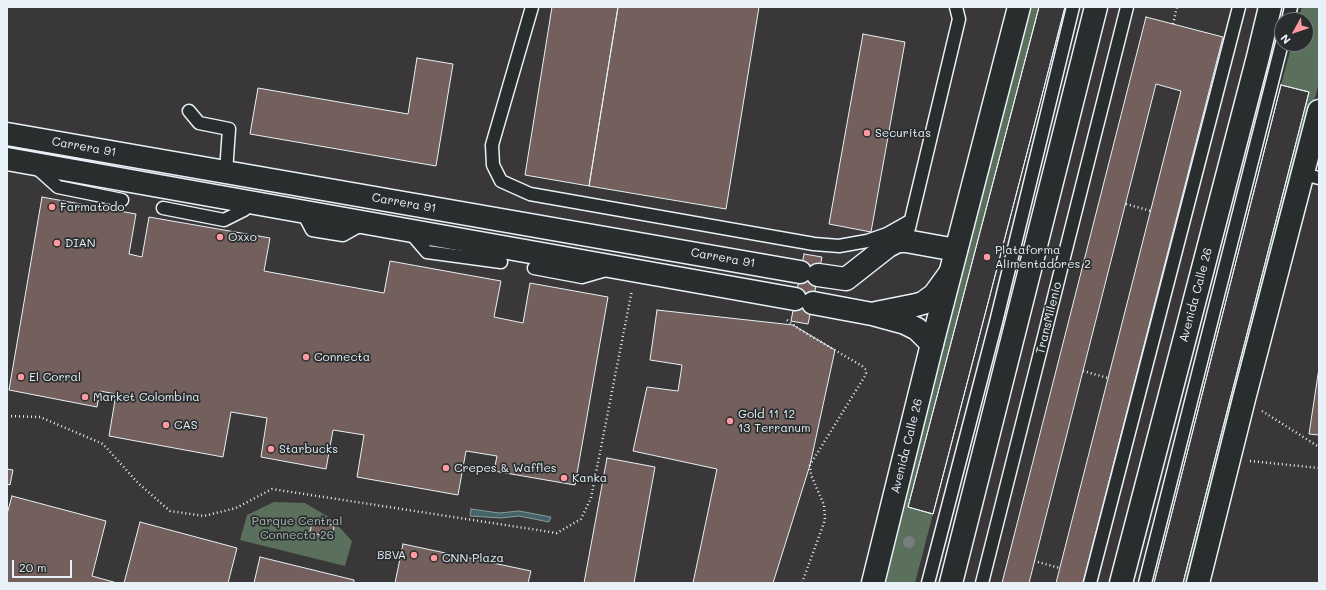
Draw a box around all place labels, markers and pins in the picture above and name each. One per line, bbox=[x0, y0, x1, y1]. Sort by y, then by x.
place label: Securitas bbox=[875, 126, 931, 140]
marker: Securitas bbox=[862, 128, 872, 138]
place label: Farmatodo bbox=[60, 200, 124, 214]
marker: Farmatodo bbox=[47, 202, 57, 212]
place label: Oxxo bbox=[228, 230, 257, 244]
marker: Oxxo bbox=[215, 232, 225, 242]
place label: DIAN bbox=[65, 236, 96, 250]
marker: DIAN bbox=[52, 238, 62, 248]
place label: Plataforma Alimentadores 2 bbox=[995, 243, 1091, 271]
marker: Plataforma Alimentadores 2 bbox=[982, 252, 992, 262]
place label: Connecta bbox=[314, 350, 370, 364]
marker: Connecta bbox=[301, 352, 311, 362]
place label: El Corral bbox=[29, 370, 81, 384]
marker: El Corral bbox=[16, 372, 26, 382]
place label: Market Colombina bbox=[93, 390, 200, 404]
marker: Market Colombina bbox=[80, 392, 90, 402]
place label: Gold 11 12 13 Terranum bbox=[738, 407, 811, 435]
marker: Gold 11 12 13 Terranum bbox=[725, 416, 735, 426]
place label: CAS bbox=[174, 418, 198, 432]
marker: CAS bbox=[161, 420, 171, 430]
place label: Starbucks bbox=[279, 442, 338, 456]
marker: Starbucks bbox=[266, 444, 276, 454]
place label: Crepes & Waffles bbox=[454, 461, 557, 475]
marker: Crepes & Waffles bbox=[441, 463, 451, 473]
place label: Kanka bbox=[572, 471, 607, 485]
marker: Kanka bbox=[559, 473, 569, 483]
place label: BBVA bbox=[377, 548, 406, 562]
marker: BBVA bbox=[409, 550, 419, 560]
place label: CNN Plaza bbox=[442, 551, 504, 565]
marker: CNN Plaza bbox=[429, 553, 439, 563]

